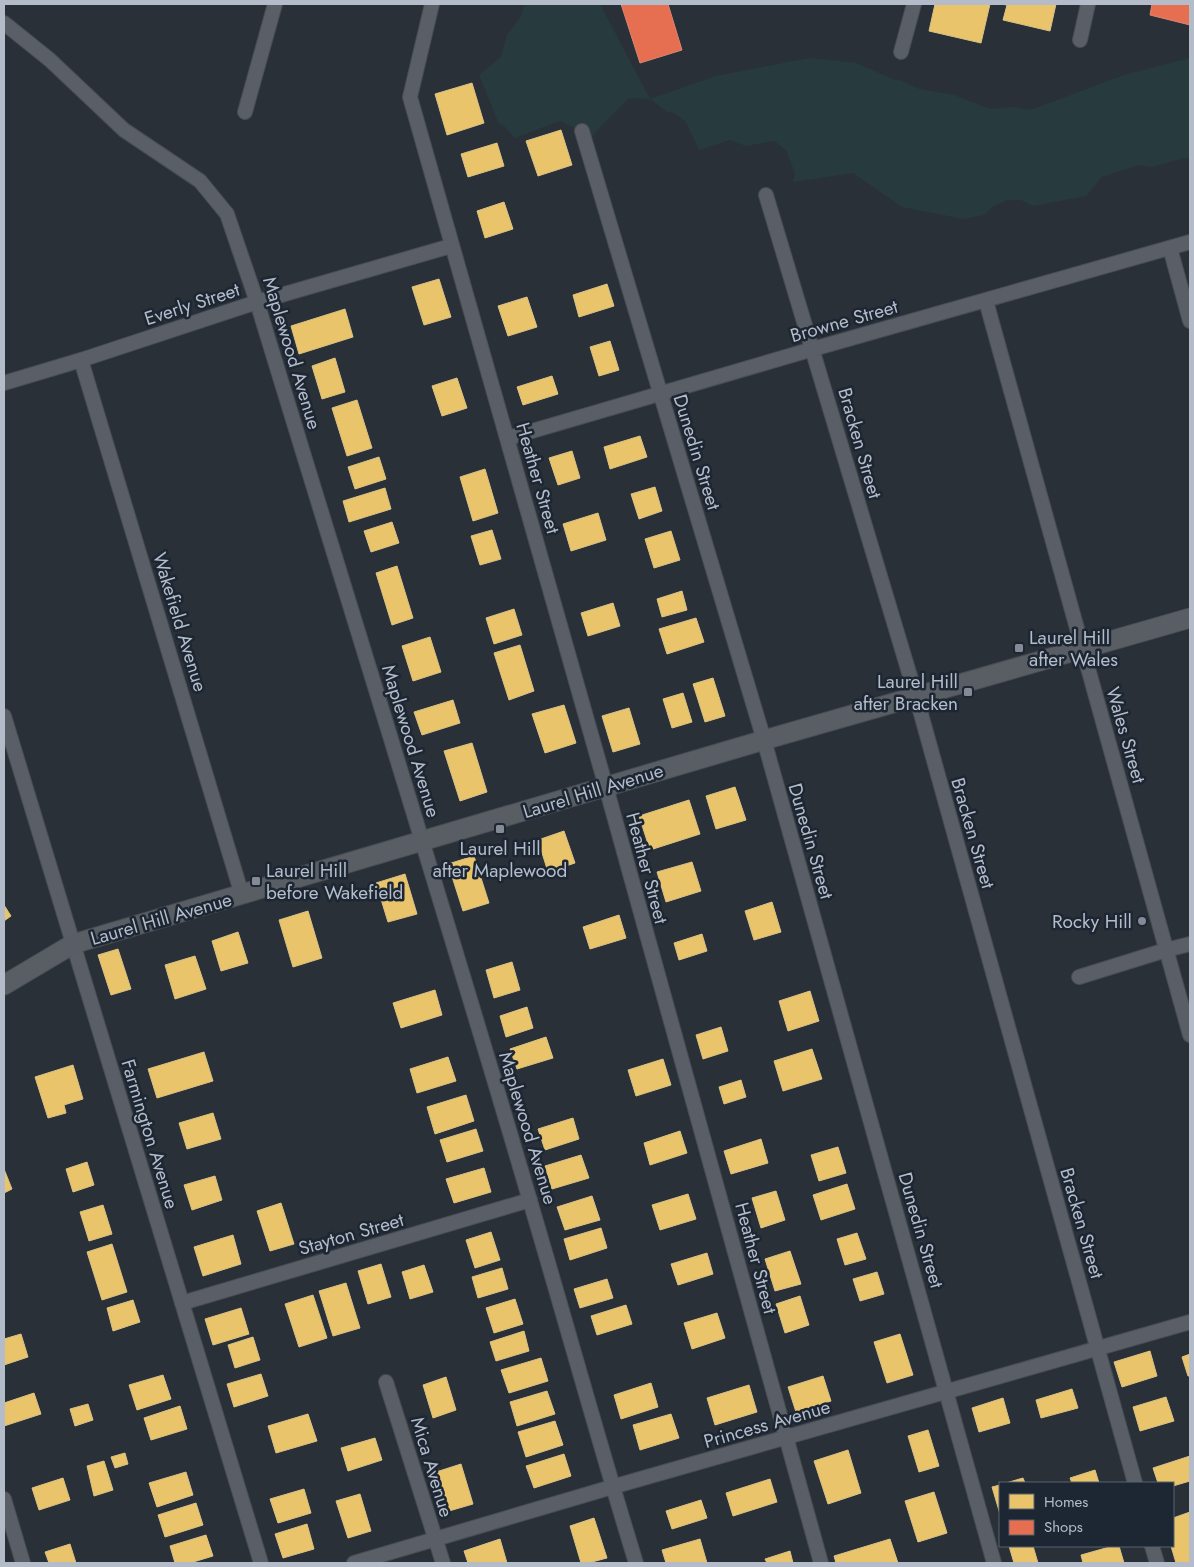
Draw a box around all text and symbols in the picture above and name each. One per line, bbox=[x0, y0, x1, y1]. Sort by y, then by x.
street label: Maplewood Avenue bbox=[256, 273, 328, 433]
street label: Everly Street bbox=[141, 276, 243, 332]
street label: Browne Street bbox=[787, 293, 901, 349]
street label: Bracken Street bbox=[831, 384, 889, 502]
street label: Dunedin Street bbox=[667, 391, 727, 513]
street label: Heather Street bbox=[509, 419, 567, 537]
street label: Wakefield Avenue bbox=[146, 549, 214, 695]
place label: Laurel Hill after Wales bbox=[1029, 624, 1118, 673]
marker: Laurel Hill after Wales bbox=[1013, 642, 1025, 654]
street label: Maplewood Avenue bbox=[375, 661, 447, 821]
place label: Laurel Hill after Bracken bbox=[854, 668, 958, 717]
street label: Wales Street bbox=[1099, 684, 1153, 787]
marker: Laurel Hill after Bracken bbox=[962, 686, 974, 698]
street label: Laurel Hill Avenue bbox=[519, 757, 667, 825]
street label: Bracken Street bbox=[944, 774, 1002, 892]
street label: Dunedin Street bbox=[782, 780, 841, 903]
street label: Heather Street bbox=[619, 809, 675, 927]
marker: Laurel Hill after Maplewood bbox=[494, 823, 506, 835]
place label: Laurel Hill after Maplewood bbox=[433, 835, 567, 884]
place label: Laurel Hill before Wakefield bbox=[266, 857, 403, 906]
marker: Laurel Hill before Wakefield bbox=[250, 875, 262, 887]
street label: Laurel Hill Avenue bbox=[87, 886, 235, 952]
place label: Rocky Hill bbox=[1052, 908, 1132, 935]
marker: Rocky Hill bbox=[1136, 915, 1148, 927]
street label: Maplewood Avenue bbox=[492, 1048, 564, 1208]
street label: Farmington Avenue bbox=[114, 1056, 186, 1212]
street label: Bracken Street bbox=[1053, 1164, 1111, 1282]
street label: Dunedin Street bbox=[892, 1169, 951, 1292]
street label: Heather Street bbox=[728, 1199, 784, 1317]
street label: Stayton Street bbox=[295, 1206, 407, 1262]
street label: Princess Avenue bbox=[701, 1393, 834, 1455]
street label: Mica Avenue bbox=[404, 1414, 460, 1521]
legend bbox=[999, 1482, 1174, 1547]
text: Homes bbox=[1044, 1491, 1088, 1513]
text: Shops bbox=[1044, 1516, 1083, 1538]

